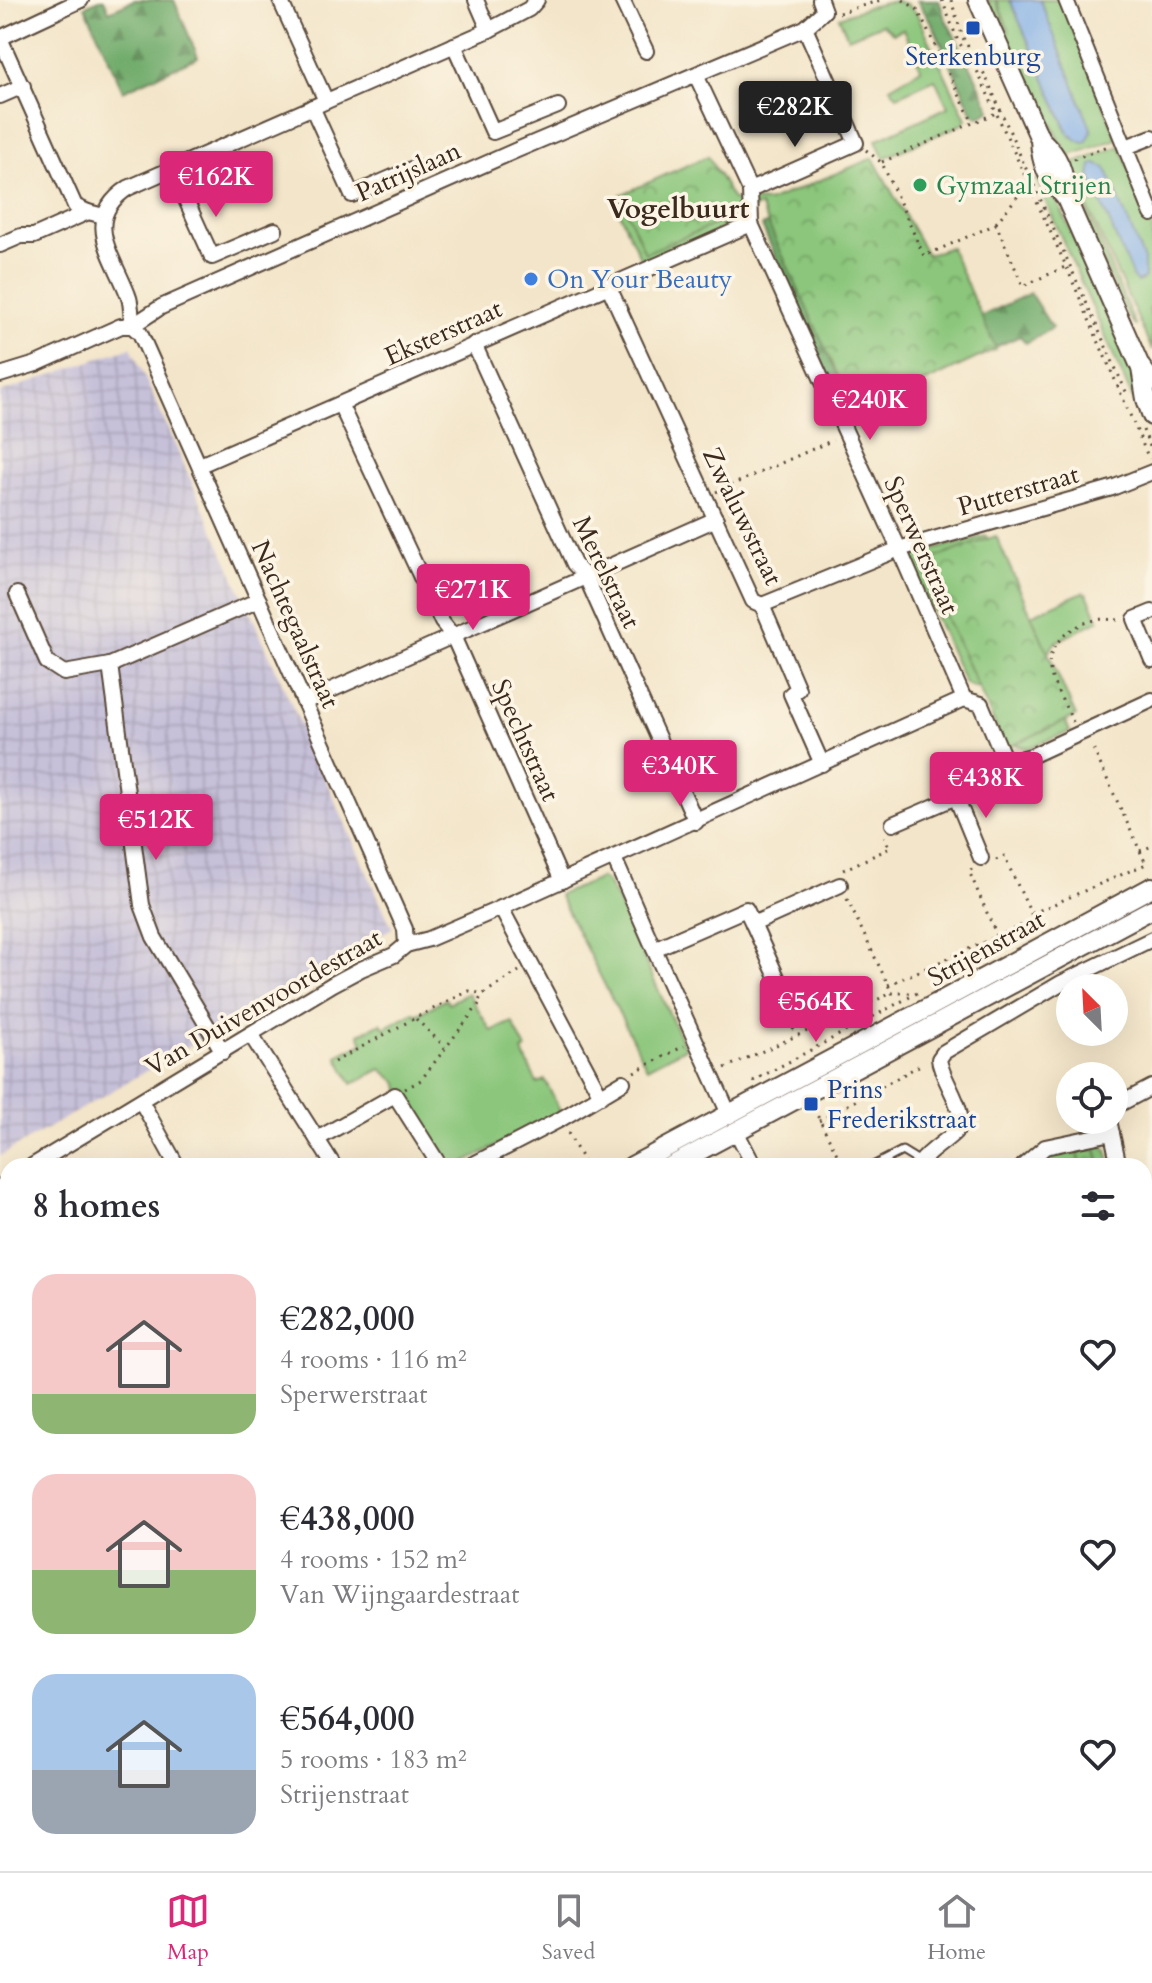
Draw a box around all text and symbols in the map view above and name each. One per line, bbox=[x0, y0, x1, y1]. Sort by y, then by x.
marker: Sterkenburg bbox=[964, 19, 982, 37]
place label: Sterkenburg bbox=[905, 39, 1041, 74]
pin: €282K bbox=[739, 81, 851, 149]
text: €282K bbox=[757, 89, 833, 124]
street label: Patrijslaan bbox=[350, 133, 466, 210]
pin: €162K bbox=[160, 151, 272, 219]
text: €162K bbox=[178, 159, 254, 194]
place label: Gymzaal Strijen bbox=[936, 168, 1112, 203]
marker: Gymzaal Strijen bbox=[911, 176, 929, 194]
district label: Vogelbuurt bbox=[607, 190, 749, 228]
place label: On Your Beauty bbox=[547, 262, 733, 297]
marker: On Your Beauty bbox=[522, 270, 540, 288]
street label: Eksterstraat bbox=[379, 291, 508, 374]
pin: €240K bbox=[814, 374, 926, 442]
text: €240K bbox=[832, 382, 908, 417]
street label: Zwaluwstraat bbox=[694, 441, 791, 591]
street label: Putterstraat bbox=[953, 457, 1083, 524]
street label: Sperwerstraat bbox=[876, 471, 968, 620]
street label: Merelstraat bbox=[564, 510, 649, 634]
street label: Nachtegaalstraat bbox=[243, 535, 348, 714]
pin: €271K bbox=[417, 564, 529, 632]
text: €271K bbox=[435, 572, 511, 607]
street label: Spechtstraat bbox=[483, 674, 568, 807]
pin: €340K bbox=[624, 740, 736, 808]
text: €340K bbox=[642, 748, 718, 783]
pin: €438K bbox=[930, 752, 1042, 820]
text: €438K bbox=[948, 760, 1024, 795]
pin: €512K bbox=[100, 794, 212, 862]
text: €512K bbox=[118, 802, 194, 837]
street label: Strijenstraat bbox=[921, 902, 1051, 995]
street label: Van Duivenvoordestraat bbox=[138, 920, 388, 1085]
north arrow bbox=[1056, 974, 1128, 1046]
map controls bbox=[1056, 974, 1128, 1134]
pin: €564K bbox=[760, 976, 872, 1044]
text: €564K bbox=[778, 984, 854, 1019]
button: locate bbox=[1056, 1062, 1128, 1134]
place label: Prins Frederikstraat bbox=[827, 1072, 977, 1137]
marker: Prins Frederikstraat bbox=[802, 1095, 820, 1113]
text: 8 homes bbox=[32, 1183, 160, 1229]
icon: filters bbox=[1076, 1184, 1120, 1228]
text: €282,000 bbox=[280, 1296, 415, 1342]
icon: home bbox=[96, 1306, 192, 1402]
icon: heart bbox=[1076, 1332, 1120, 1376]
text: 4 rooms · 116 m² bbox=[280, 1342, 467, 1377]
text: Sperwerstraat bbox=[280, 1377, 427, 1412]
text: €438,000 bbox=[280, 1496, 415, 1542]
icon: home bbox=[96, 1506, 192, 1602]
icon: heart bbox=[1076, 1532, 1120, 1576]
text: 4 rooms · 152 m² bbox=[280, 1542, 467, 1577]
text: Van Wijngaardestraat bbox=[280, 1577, 519, 1612]
text: €564,000 bbox=[280, 1696, 415, 1742]
icon: home bbox=[96, 1706, 192, 1802]
icon: heart bbox=[1076, 1732, 1120, 1776]
text: 5 rooms · 183 m² bbox=[280, 1742, 467, 1777]
text: Strijenstraat bbox=[280, 1777, 409, 1812]
tab: Map bbox=[166, 1889, 210, 1967]
tab: Saved bbox=[542, 1889, 595, 1967]
tab: Home bbox=[927, 1889, 986, 1967]

